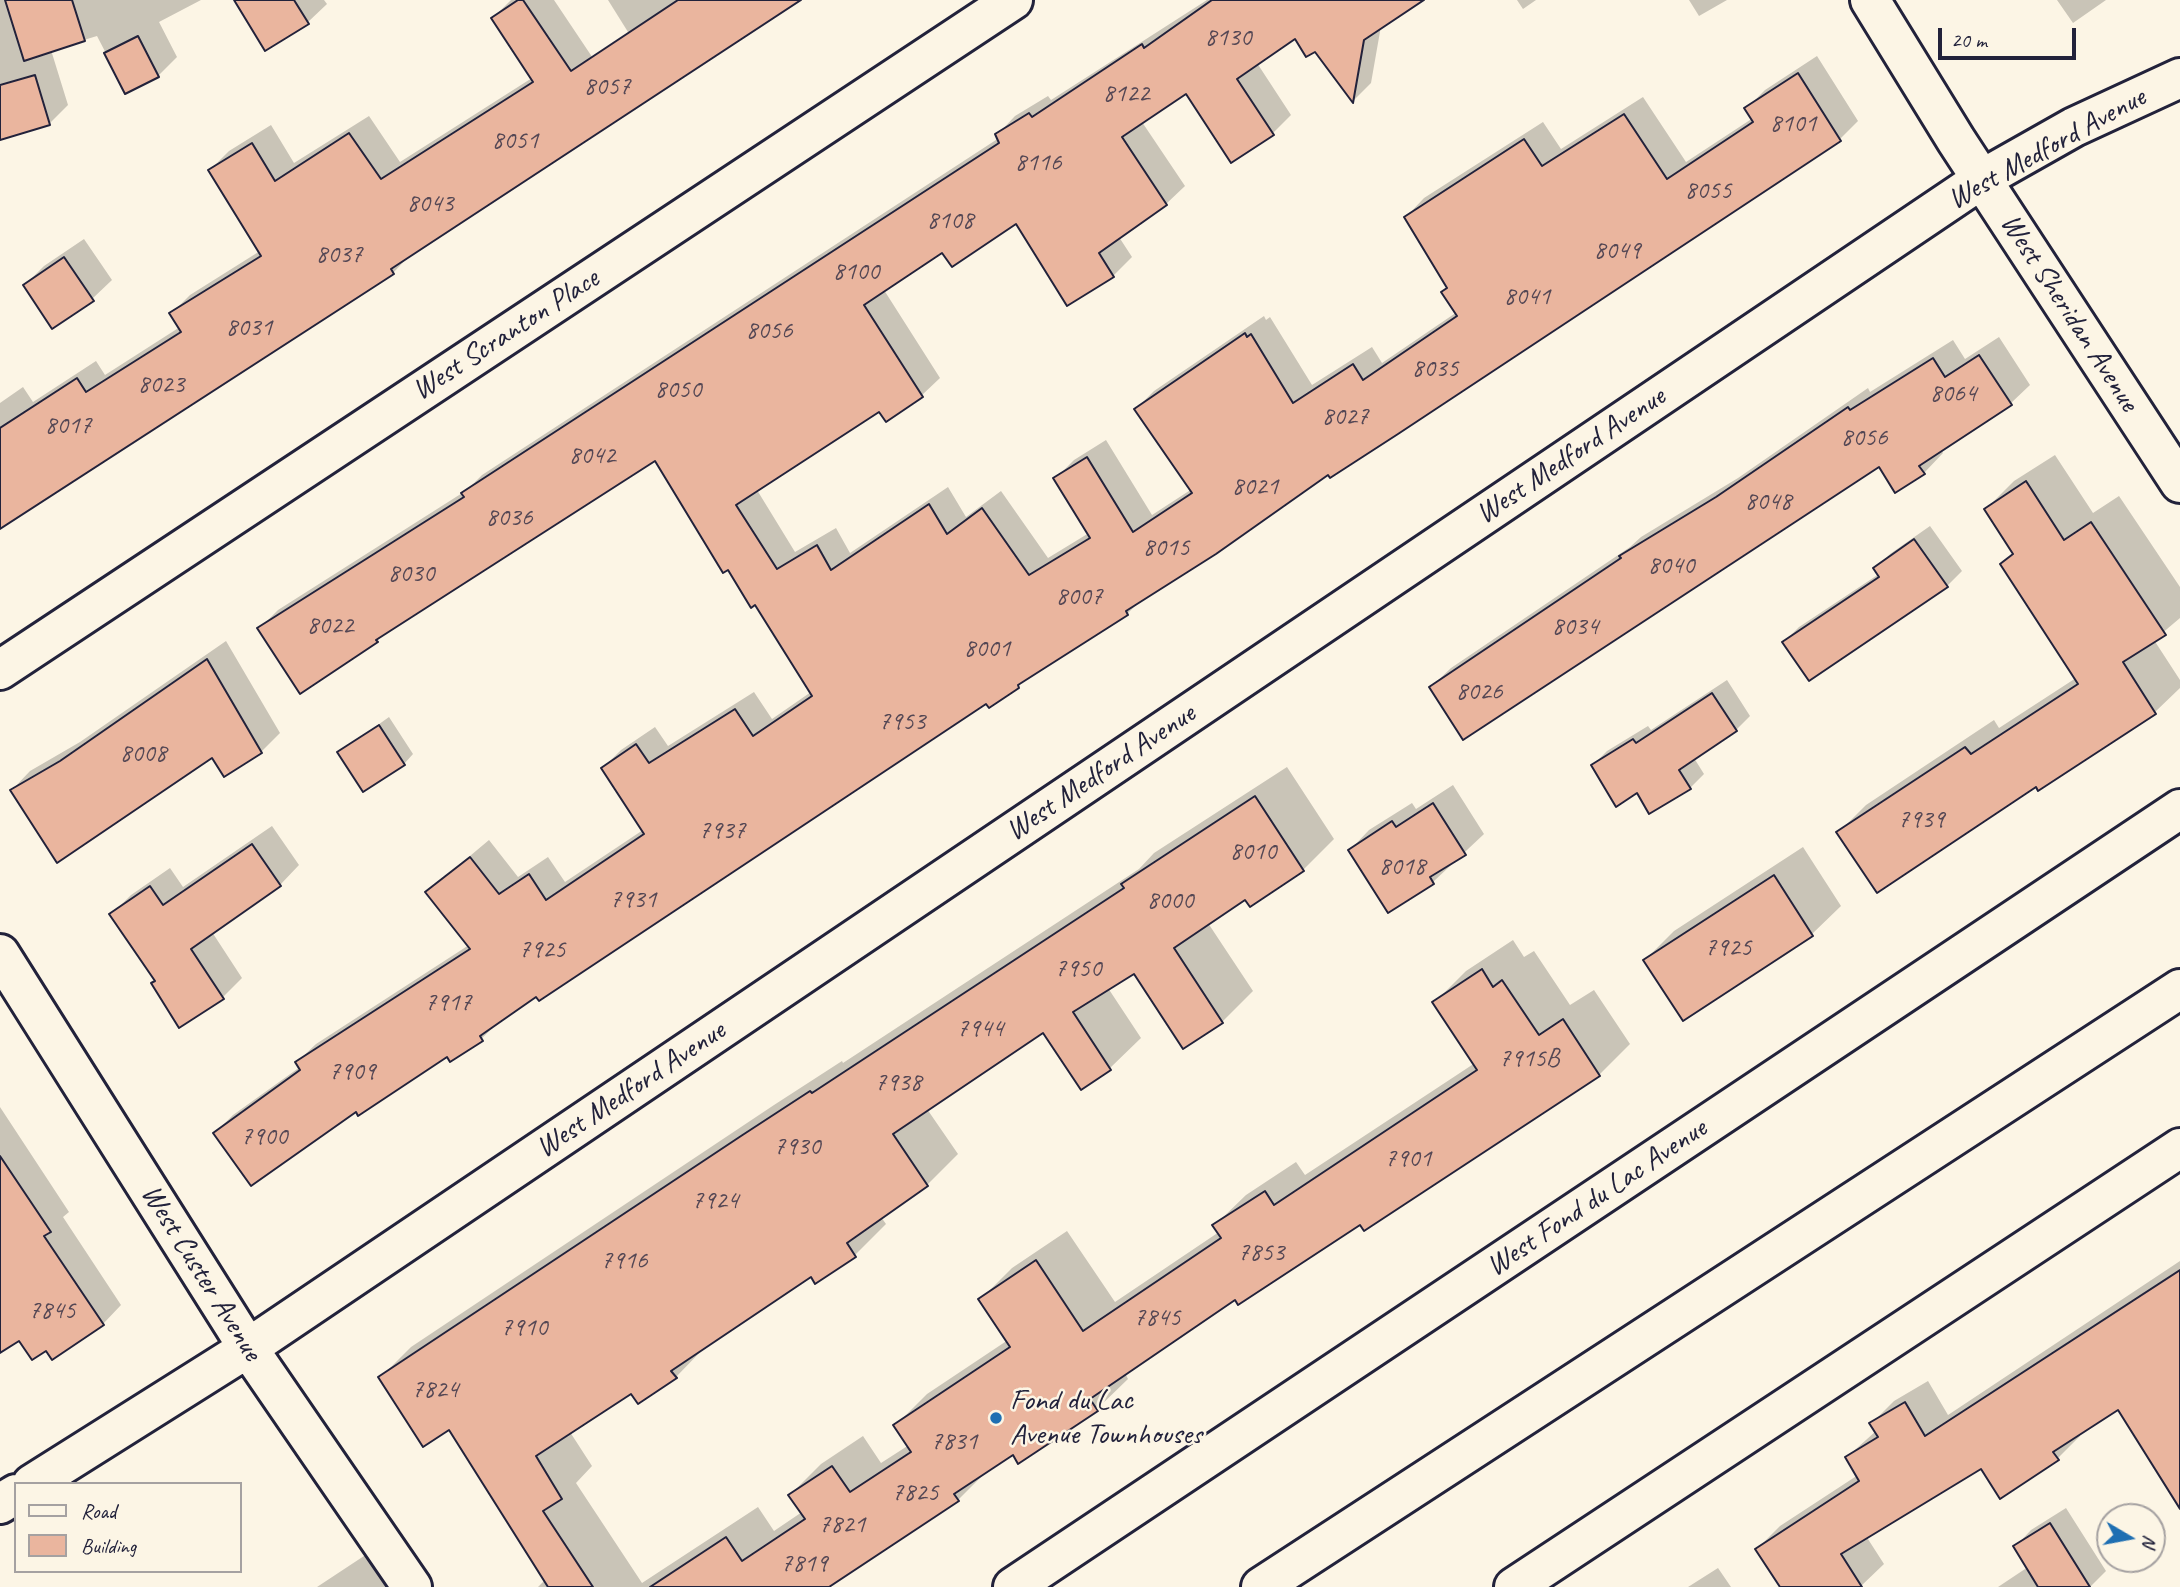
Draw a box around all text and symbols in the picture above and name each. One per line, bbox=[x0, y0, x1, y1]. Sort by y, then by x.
scale bar bbox=[1942, 14, 2080, 58]
house number: 8130 bbox=[1205, 22, 1251, 54]
text: 20 m bbox=[1951, 27, 1987, 53]
house number: 8057 bbox=[584, 71, 630, 103]
house number: 8122 bbox=[1103, 78, 1149, 110]
street label: West Medford Avenue bbox=[1942, 80, 2152, 218]
house number: 8101 bbox=[1770, 108, 1816, 140]
house number: 8051 bbox=[492, 125, 538, 157]
house number: 8116 bbox=[1015, 147, 1061, 179]
house number: 8055 bbox=[1685, 175, 1731, 207]
house number: 8043 bbox=[407, 188, 453, 220]
house number: 8108 bbox=[927, 205, 973, 237]
street label: West Sheridan Avenue bbox=[1992, 208, 2146, 418]
house number: 8049 bbox=[1594, 235, 1640, 267]
house number: 8037 bbox=[316, 239, 362, 271]
house number: 8100 bbox=[833, 256, 879, 288]
street label: West Scranton Place bbox=[406, 261, 606, 409]
house number: 8041 bbox=[1504, 281, 1550, 313]
house number: 8031 bbox=[226, 312, 272, 344]
house number: 8056 bbox=[746, 315, 792, 347]
house number: 8035 bbox=[1412, 353, 1458, 385]
house number: 8023 bbox=[138, 369, 184, 401]
house number: 8050 bbox=[655, 374, 701, 406]
house number: 8064 bbox=[1930, 378, 1976, 410]
street label: West Medford Avenue bbox=[1470, 379, 1672, 533]
house number: 8027 bbox=[1322, 401, 1368, 433]
house number: 8017 bbox=[45, 410, 91, 442]
house number: 8056 bbox=[1841, 422, 1887, 454]
house number: 8042 bbox=[569, 440, 615, 472]
house number: 8021 bbox=[1232, 471, 1278, 503]
house number: 8048 bbox=[1745, 486, 1791, 518]
house number: 8036 bbox=[486, 502, 532, 534]
house number: 8015 bbox=[1143, 532, 1189, 564]
house number: 8040 bbox=[1648, 550, 1694, 582]
house number: 8030 bbox=[388, 558, 434, 590]
house number: 8007 bbox=[1056, 581, 1102, 613]
house number: 8022 bbox=[307, 610, 353, 642]
house number: 8034 bbox=[1552, 611, 1598, 643]
house number: 8001 bbox=[964, 633, 1010, 665]
house number: 8026 bbox=[1456, 676, 1502, 708]
street label: West Medford Avenue bbox=[1000, 696, 1202, 850]
house number: 7953 bbox=[879, 706, 925, 738]
house number: 8008 bbox=[120, 738, 166, 770]
house number: 7939 bbox=[1898, 804, 1944, 836]
house number: 7937 bbox=[699, 815, 745, 847]
house number: 8010 bbox=[1230, 836, 1276, 868]
house number: 8018 bbox=[1379, 851, 1425, 883]
house number: 7931 bbox=[610, 884, 656, 916]
house number: 8000 bbox=[1147, 885, 1193, 917]
house number: 7925 bbox=[1705, 932, 1751, 964]
house number: 7925 bbox=[519, 934, 565, 966]
house number: 7950 bbox=[1055, 953, 1101, 985]
house number: 7917 bbox=[425, 987, 471, 1019]
street label: West Medford Avenue bbox=[530, 1013, 732, 1167]
house number: 7944 bbox=[957, 1013, 1003, 1045]
house number: 7915B bbox=[1499, 1043, 1559, 1075]
house number: 7909 bbox=[329, 1056, 375, 1088]
house number: 7938 bbox=[875, 1067, 921, 1099]
street label: West Fond du Lac Avenue bbox=[1480, 1111, 1714, 1285]
house number: 7900 bbox=[241, 1121, 287, 1153]
house number: 7930 bbox=[774, 1131, 820, 1163]
house number: 7901 bbox=[1385, 1143, 1431, 1175]
street label: West Custer Avenue bbox=[132, 1178, 270, 1368]
house number: 7924 bbox=[692, 1185, 738, 1217]
house number: 7853 bbox=[1238, 1237, 1284, 1269]
house number: 7916 bbox=[601, 1245, 647, 1277]
house number: 7845 bbox=[29, 1295, 75, 1327]
house number: 7845 bbox=[1134, 1302, 1180, 1334]
house number: 7910 bbox=[501, 1312, 547, 1344]
house number: 7824 bbox=[412, 1374, 458, 1406]
place label: Fond du Lac Avenue Townhouses bbox=[1010, 1383, 1202, 1454]
marker: Fond du Lac Avenue Townhouses bbox=[988, 1410, 1004, 1426]
house number: 7831 bbox=[931, 1426, 977, 1458]
house number: 7825 bbox=[892, 1477, 938, 1509]
legend bbox=[14, 1482, 242, 1573]
text: Road bbox=[81, 1498, 116, 1524]
north arrow bbox=[2096, 1503, 2166, 1573]
house number: 7821 bbox=[819, 1509, 865, 1541]
text: Building bbox=[81, 1533, 136, 1559]
text: N bbox=[2137, 1533, 2163, 1549]
house number: 7819 bbox=[781, 1548, 827, 1580]

